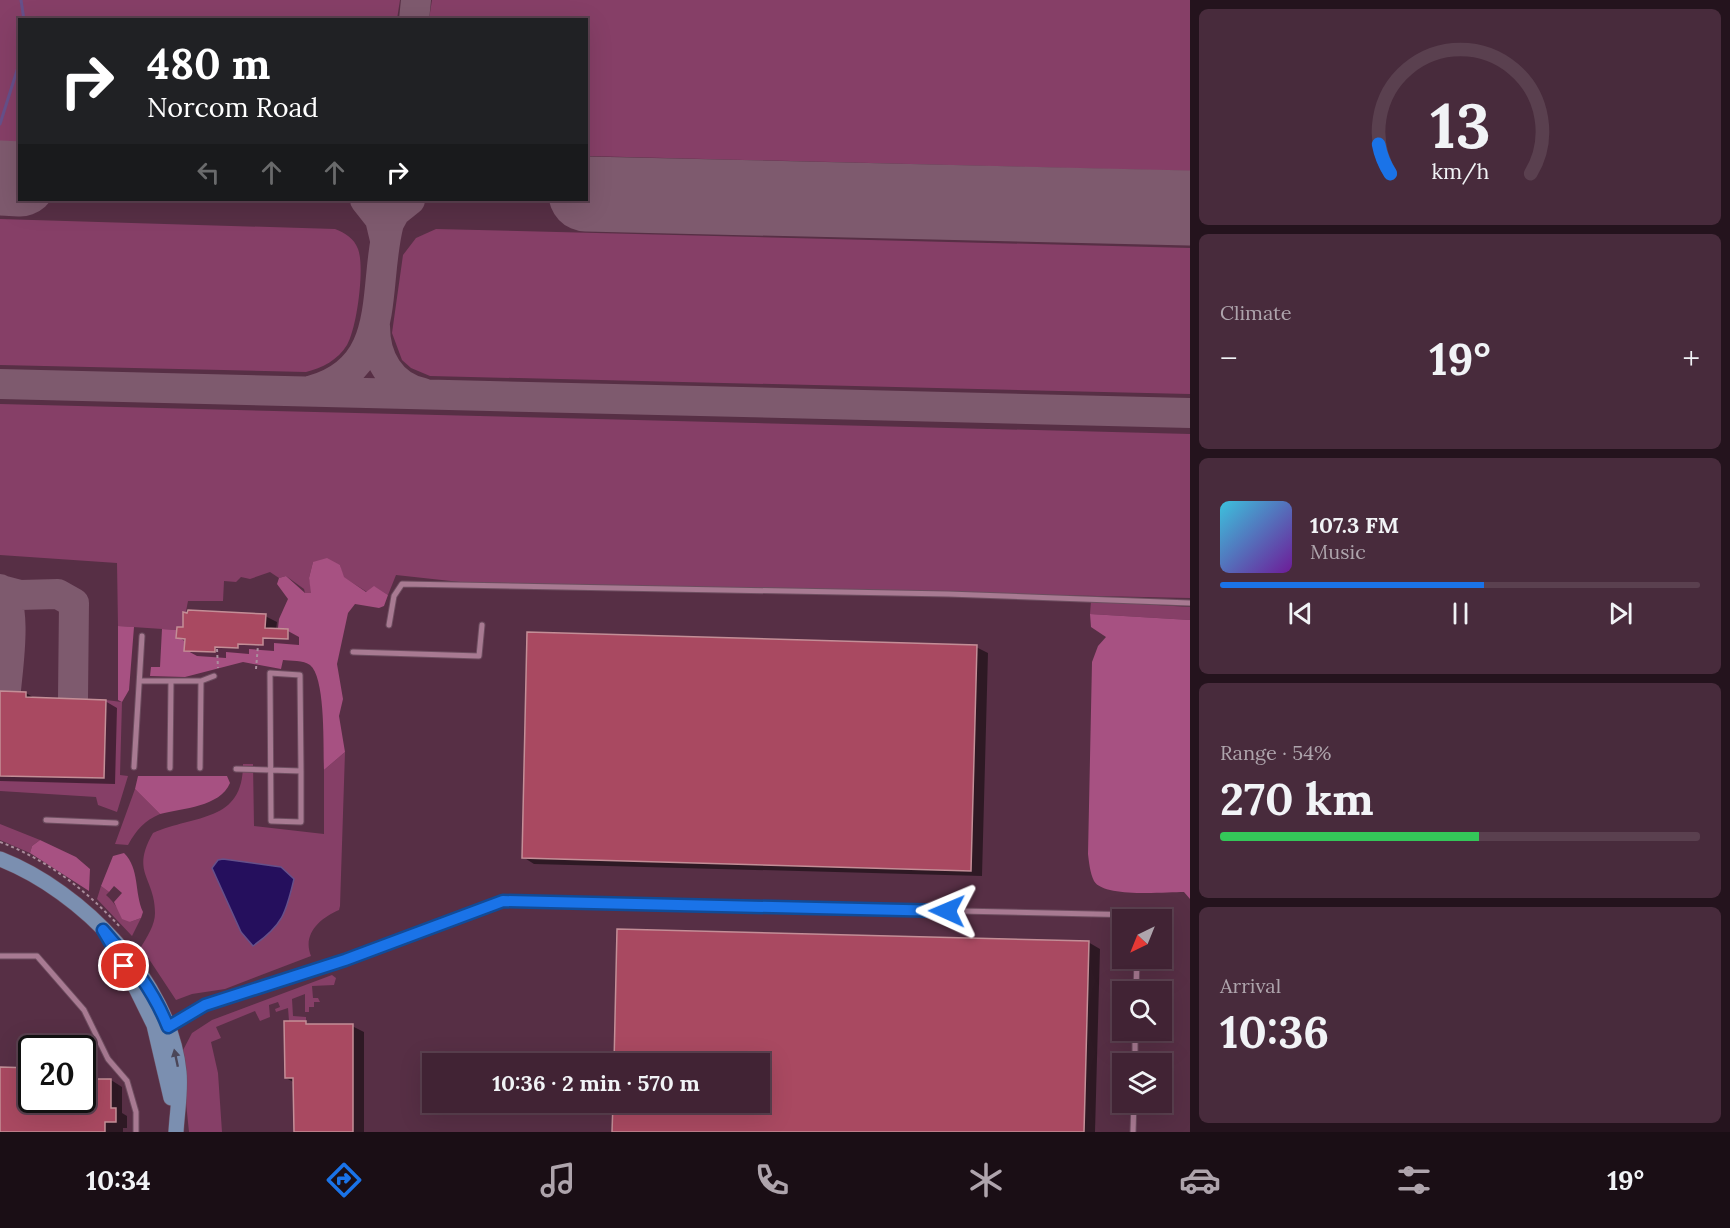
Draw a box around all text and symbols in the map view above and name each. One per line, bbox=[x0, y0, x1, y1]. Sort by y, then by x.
text: 480 m bbox=[147, 37, 270, 91]
icon: right bbox=[48, 42, 126, 120]
text: 13 bbox=[1430, 85, 1490, 165]
text: Norcom Road bbox=[147, 90, 319, 124]
icon: left bbox=[192, 156, 225, 189]
icon: ahead bbox=[255, 156, 288, 189]
icon: ahead bbox=[318, 156, 351, 189]
icon: right bbox=[381, 156, 414, 189]
text: km/h bbox=[1431, 157, 1489, 185]
text: Climate bbox=[1220, 300, 1292, 325]
text: 19° bbox=[1429, 330, 1491, 387]
text: − bbox=[1220, 337, 1238, 379]
text: + bbox=[1682, 337, 1700, 379]
text: 107.3 FM bbox=[1310, 511, 1399, 539]
text: Music bbox=[1310, 539, 1366, 564]
icon: previous bbox=[1284, 597, 1317, 630]
icon: pause bbox=[1444, 597, 1477, 630]
icon: next bbox=[1604, 597, 1637, 630]
text: Range · 54% bbox=[1220, 740, 1331, 765]
text: 270 km bbox=[1220, 770, 1374, 827]
position arrow bbox=[915, 879, 979, 943]
north arrow bbox=[1112, 909, 1172, 969]
map controls bbox=[1112, 909, 1172, 1113]
pin bbox=[98, 940, 149, 991]
icon: arrive bbox=[107, 949, 140, 982]
text: Arrival bbox=[1220, 973, 1281, 998]
button: search bbox=[1112, 981, 1172, 1041]
text: 10:36 bbox=[1220, 1003, 1329, 1060]
speed limit sign: 20 bbox=[18, 1035, 96, 1113]
one-way arrow bbox=[171, 1048, 180, 1067]
button: layers bbox=[1112, 1053, 1172, 1113]
text: 10:36 · 2 min · 570 m bbox=[492, 1069, 700, 1097]
icon: directions bbox=[323, 1159, 365, 1201]
icon: music bbox=[537, 1159, 579, 1201]
icon: phone bbox=[751, 1159, 793, 1201]
icon: climate bbox=[965, 1159, 1007, 1201]
icon: car bbox=[1179, 1159, 1221, 1201]
icon: filters bbox=[1393, 1159, 1435, 1201]
text: 10:34 bbox=[86, 1163, 151, 1197]
text: 19° bbox=[1607, 1163, 1644, 1197]

